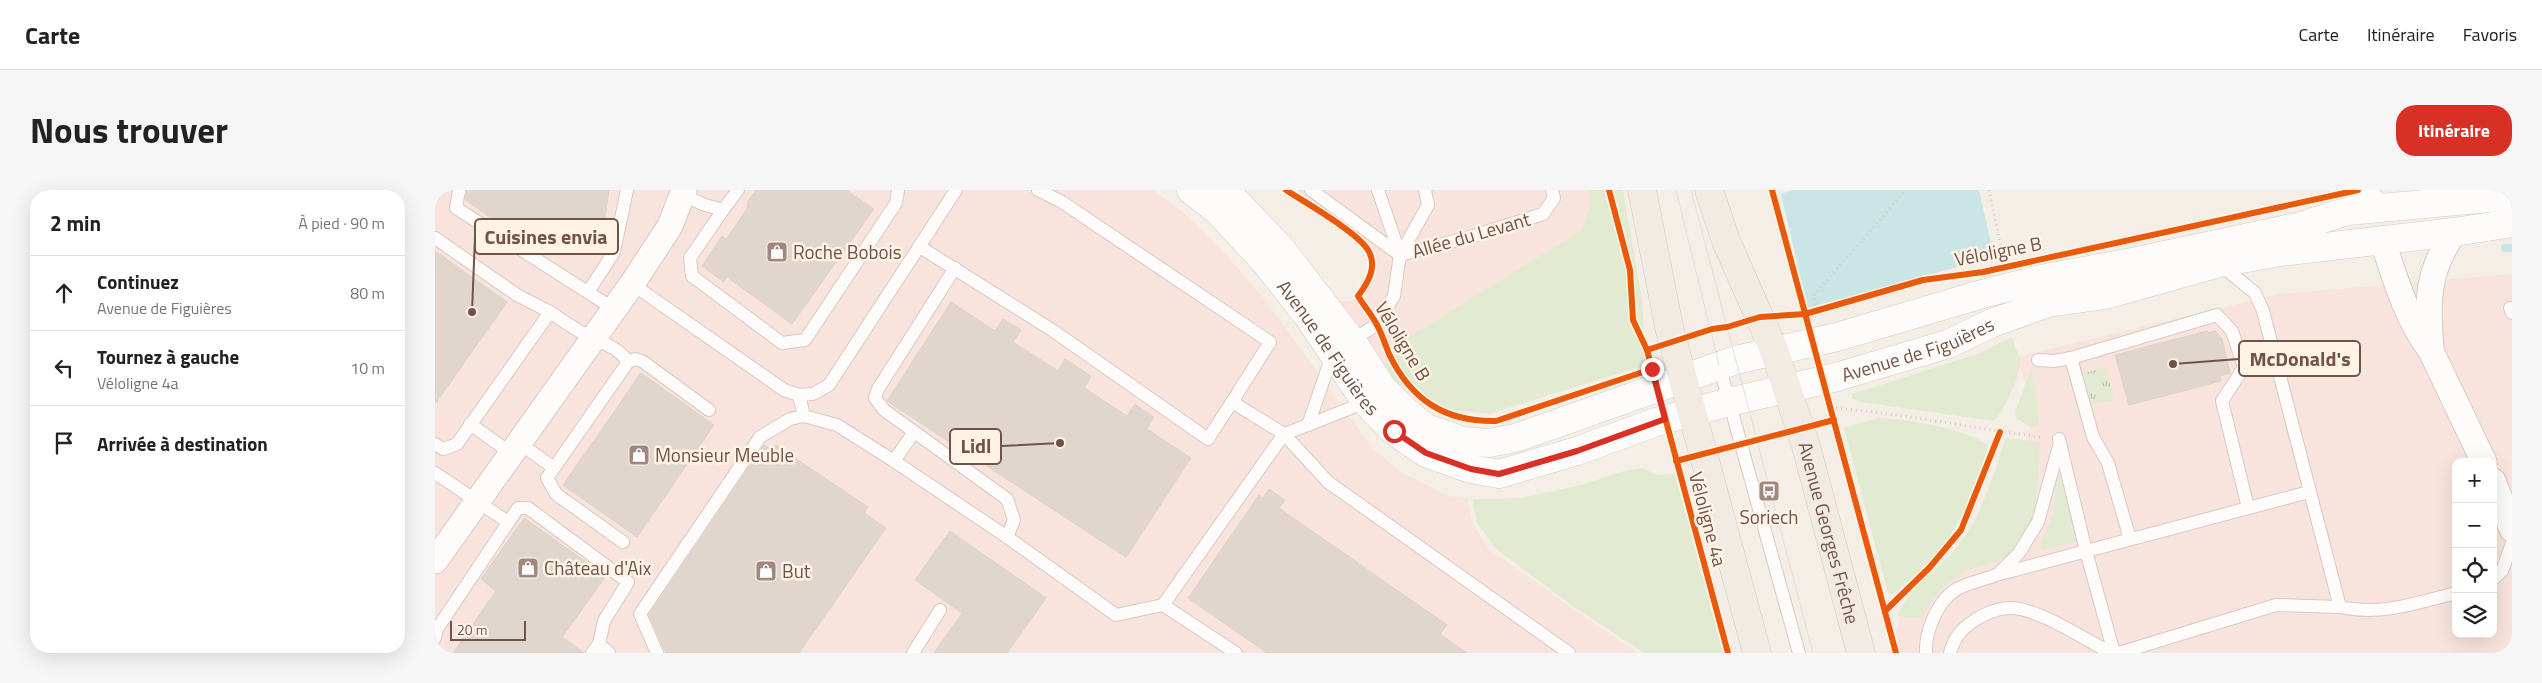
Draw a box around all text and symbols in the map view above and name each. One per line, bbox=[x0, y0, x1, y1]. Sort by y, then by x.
text: Carte bbox=[25, 17, 80, 53]
text: Carte bbox=[2298, 21, 2339, 48]
text: Itinéraire bbox=[2367, 21, 2435, 48]
text: Favoris bbox=[2463, 21, 2517, 48]
text: Nous trouver bbox=[30, 103, 228, 157]
button: Itinéraire bbox=[2396, 105, 2512, 156]
street label: Allée du Levant bbox=[1408, 204, 1534, 265]
text: 2 min bbox=[50, 207, 101, 239]
text: À pied · 90 m bbox=[298, 211, 385, 235]
callout: Cuisines envia bbox=[475, 219, 618, 254]
text: Cuisines envia bbox=[484, 221, 608, 252]
street label: Véloligne B bbox=[1952, 228, 2044, 273]
place label: Roche Bobois bbox=[793, 237, 902, 266]
shop icon: Roche Bobois bbox=[765, 240, 789, 264]
text: Continuez bbox=[97, 267, 179, 296]
street label: Avenue de Figuières bbox=[1270, 273, 1386, 422]
icon: ahead bbox=[50, 279, 78, 307]
text: 80 m bbox=[350, 281, 385, 305]
street label: Véloligne B bbox=[1368, 295, 1439, 386]
text: Avenue de Figuières bbox=[97, 296, 232, 320]
street label: Avenue de Figuières bbox=[1838, 309, 1999, 389]
callout: McDonald's bbox=[2239, 341, 2360, 376]
text: Tournez à gauche bbox=[97, 342, 239, 371]
text: McDonald's bbox=[2249, 343, 2351, 374]
icon: left bbox=[50, 354, 78, 382]
text: 10 m bbox=[350, 356, 385, 380]
route end bbox=[1641, 358, 1664, 381]
text: Véloligne 4a bbox=[97, 371, 179, 395]
route start bbox=[1383, 420, 1406, 443]
icon: arrive bbox=[50, 429, 78, 457]
text: Arrivée à destination bbox=[97, 429, 268, 458]
callout: Lidl bbox=[950, 429, 1001, 464]
text: Lidl bbox=[961, 430, 991, 461]
street label: Avenue Georges Frêche bbox=[1791, 438, 1868, 627]
place label: Monsieur Meuble bbox=[655, 440, 794, 469]
shop icon: Monsieur Meuble bbox=[627, 443, 651, 467]
map controls bbox=[2452, 458, 2497, 638]
button: + bbox=[2452, 458, 2497, 503]
street label: Véloligne 4a bbox=[1682, 468, 1735, 570]
bus stop icon: Soriech bbox=[1757, 479, 1781, 503]
place label: Soriech bbox=[1739, 502, 1799, 531]
button: − bbox=[2452, 503, 2497, 548]
button: locate bbox=[2452, 548, 2497, 593]
place label: Château d'Aix bbox=[544, 553, 652, 582]
shop icon: Château d'Aix bbox=[516, 556, 540, 580]
place label: But bbox=[782, 556, 811, 585]
shop icon: But bbox=[754, 559, 778, 583]
button: layers bbox=[2452, 593, 2497, 638]
scale bar bbox=[450, 618, 526, 641]
text: 20 m bbox=[457, 619, 487, 640]

